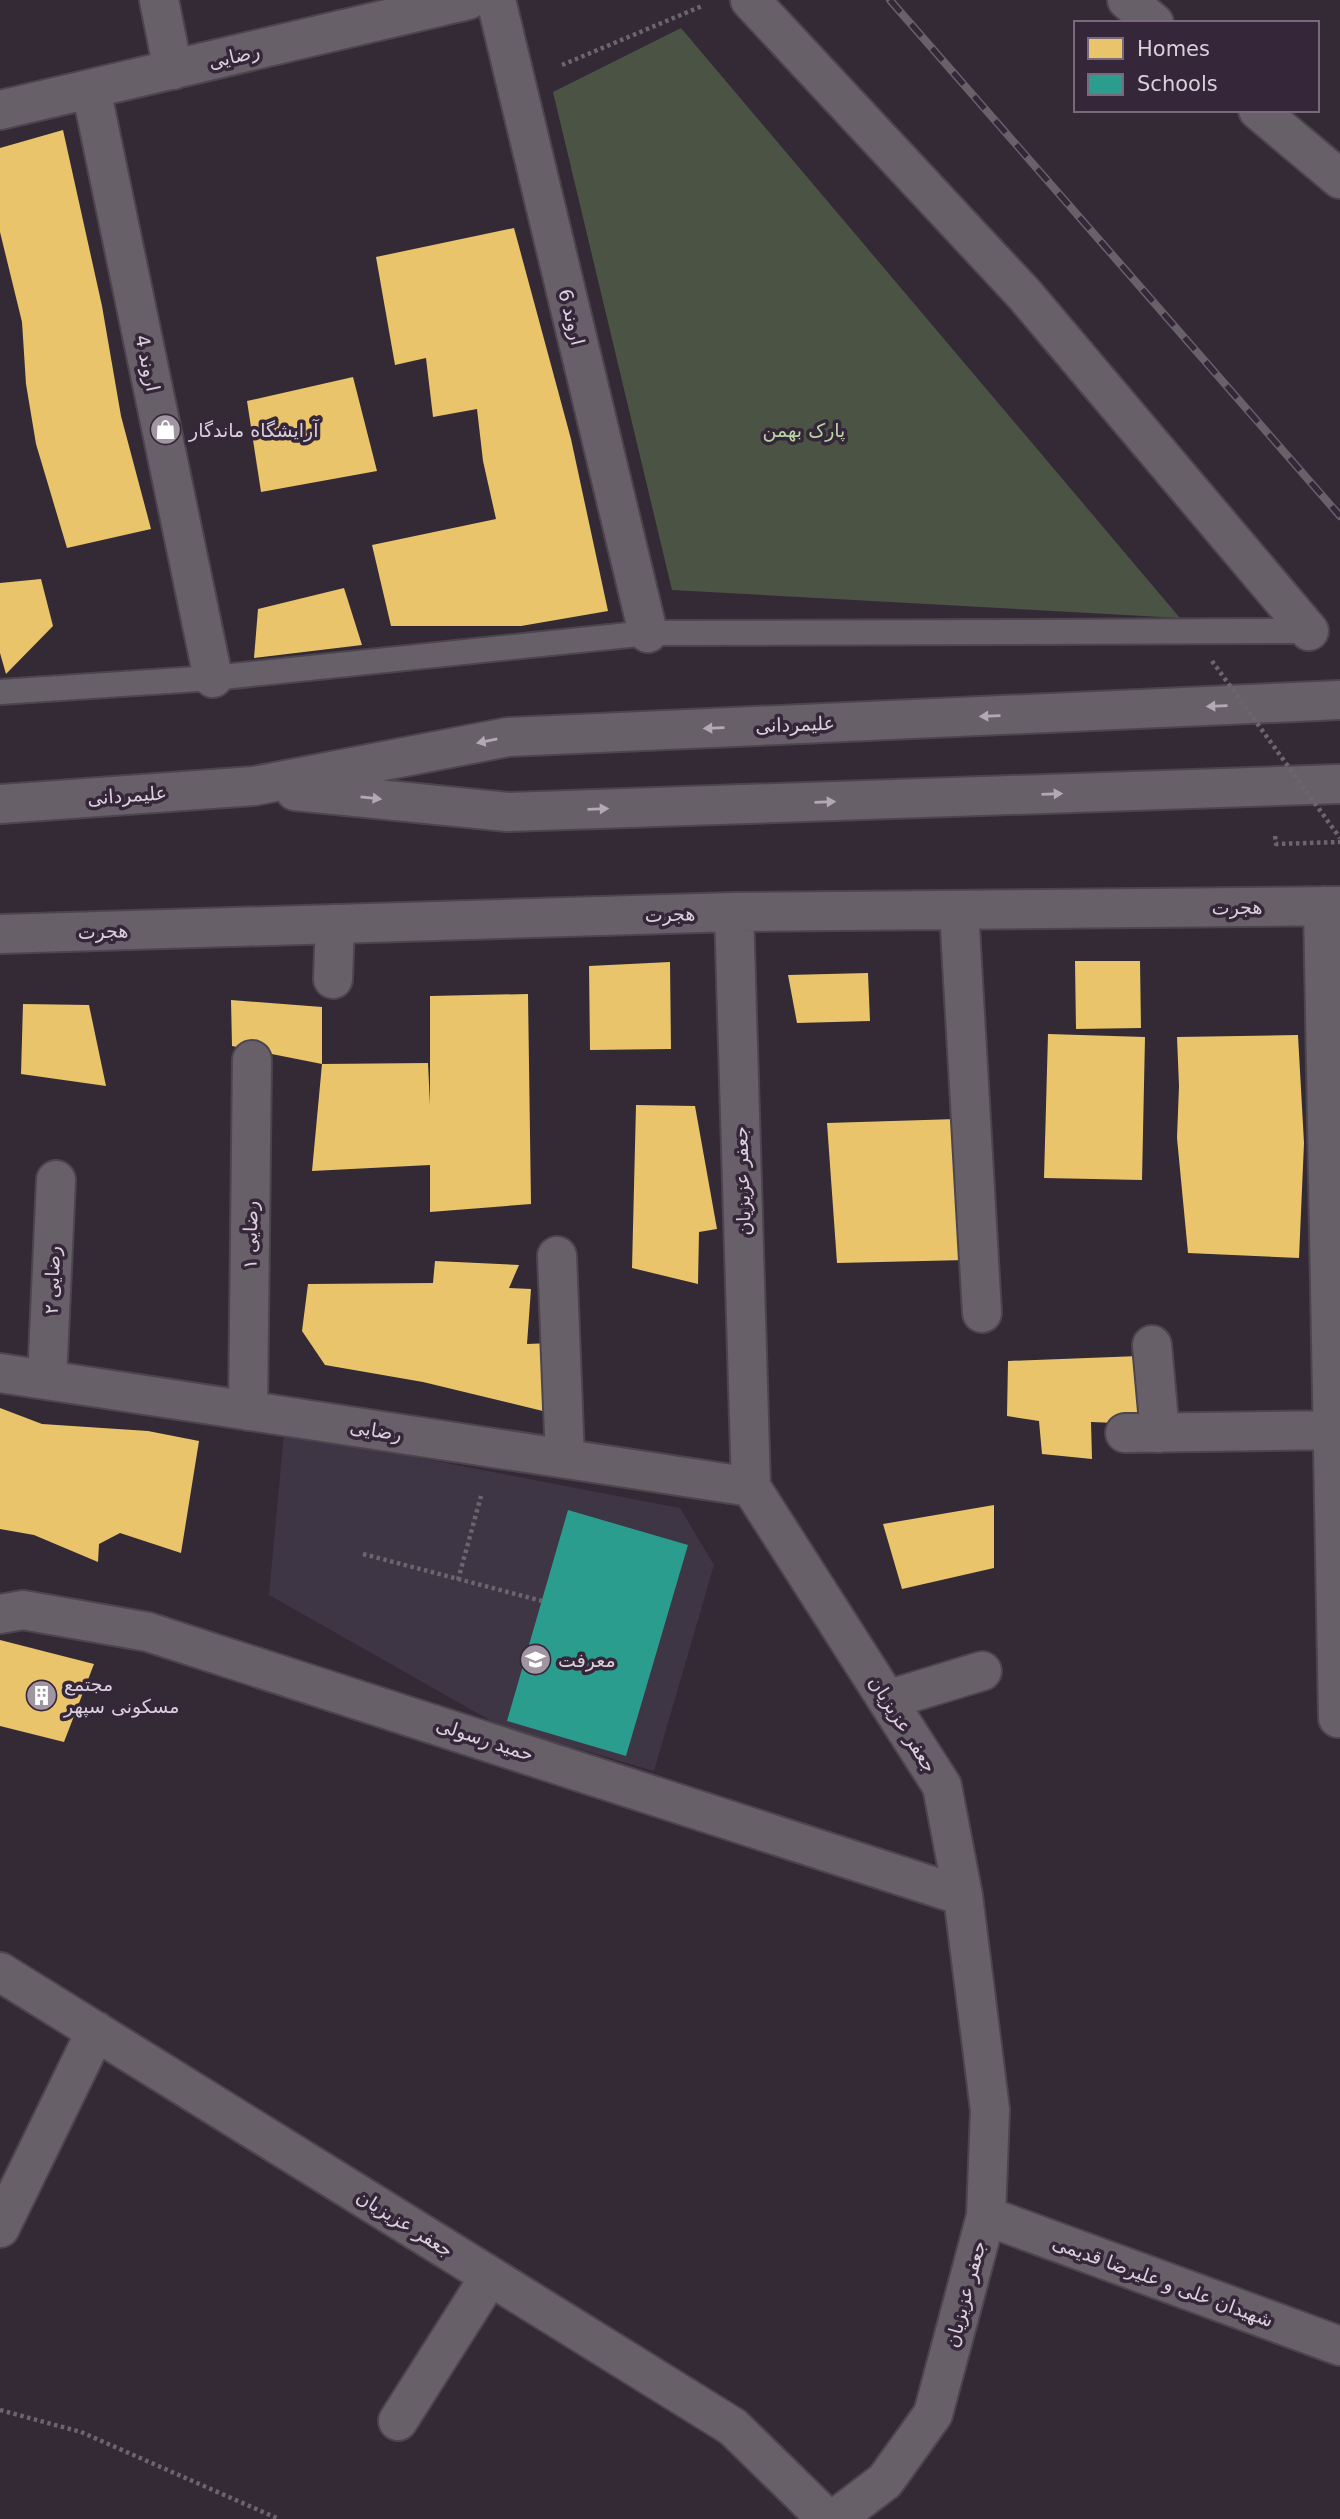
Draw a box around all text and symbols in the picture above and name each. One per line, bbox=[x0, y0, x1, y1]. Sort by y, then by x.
legend bbox=[1074, 21, 1319, 112]
text: Homes bbox=[1137, 37, 1210, 61]
street label: رضایی bbox=[206, 39, 262, 74]
text: Schools bbox=[1137, 72, 1218, 96]
street label: اروند 6 bbox=[553, 287, 590, 348]
street label: اروند 4 bbox=[130, 333, 165, 393]
shop icon: آرایشگاه ماندگار bbox=[149, 413, 183, 447]
place label: آرایشگاه ماندگار bbox=[188, 418, 319, 442]
park label: پارک بهمن bbox=[763, 419, 845, 442]
one-way arrow bbox=[1206, 701, 1228, 712]
one-way arrow bbox=[979, 710, 1001, 721]
street label: علیمردانی bbox=[755, 712, 835, 737]
one-way arrow bbox=[702, 722, 724, 733]
one-way arrow bbox=[476, 736, 498, 747]
street label: علیمردانی bbox=[86, 781, 168, 810]
one-way arrow bbox=[1042, 788, 1064, 799]
one-way arrow bbox=[360, 793, 382, 804]
one-way arrow bbox=[814, 796, 836, 807]
one-way arrow bbox=[587, 804, 609, 815]
street label: هجرت bbox=[1211, 896, 1263, 919]
street label: هجرت bbox=[644, 902, 696, 927]
street label: هجرت bbox=[77, 919, 129, 944]
street label: جعفر عزیزیان bbox=[729, 1126, 756, 1236]
street label: رضایی ۱ bbox=[238, 1201, 263, 1269]
street label: رضایی ۲ bbox=[40, 1245, 65, 1315]
street label: رضایی bbox=[348, 1415, 404, 1446]
school or university icon: معرفت bbox=[518, 1643, 552, 1677]
place label: معرفت bbox=[558, 1649, 616, 1672]
street label: جعفر عزیزیان bbox=[864, 1672, 941, 1777]
place label: مجتمع مسکونی سپهر bbox=[63, 1673, 180, 1718]
building icon: مجتمع مسکونی سپهر bbox=[24, 1678, 58, 1712]
street label: حمید رسولی bbox=[433, 1713, 536, 1766]
street label: جعفر عزیزیان bbox=[352, 2185, 457, 2262]
street label: شهیدان علی و علیرضا قدیمی bbox=[1049, 2231, 1276, 2332]
street label: جعفر عزیزیان bbox=[940, 2238, 991, 2350]

